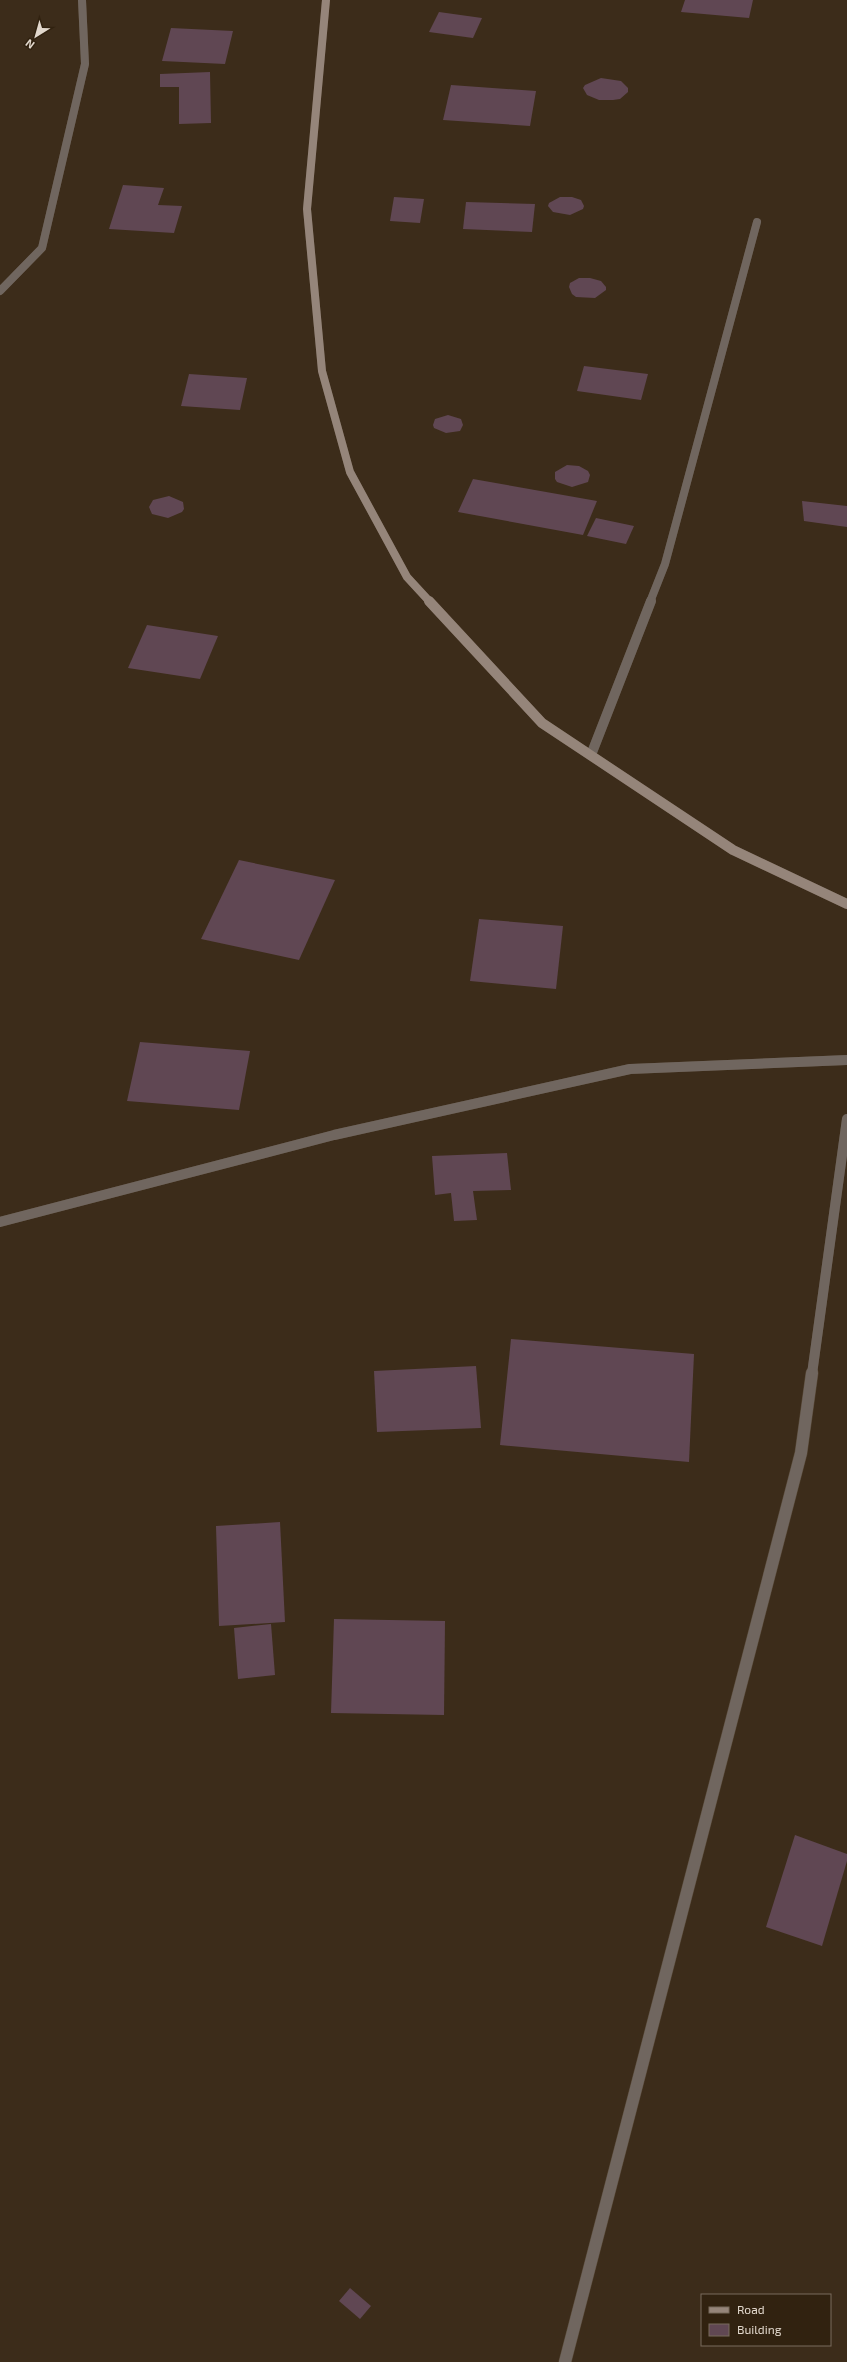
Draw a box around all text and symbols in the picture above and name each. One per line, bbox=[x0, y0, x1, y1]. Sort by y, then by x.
north arrow bbox=[16, 16, 56, 56]
text: N bbox=[23, 37, 37, 52]
legend bbox=[701, 2294, 831, 2346]
text: Road bbox=[737, 2302, 765, 2316]
text: Building bbox=[737, 2322, 782, 2336]

